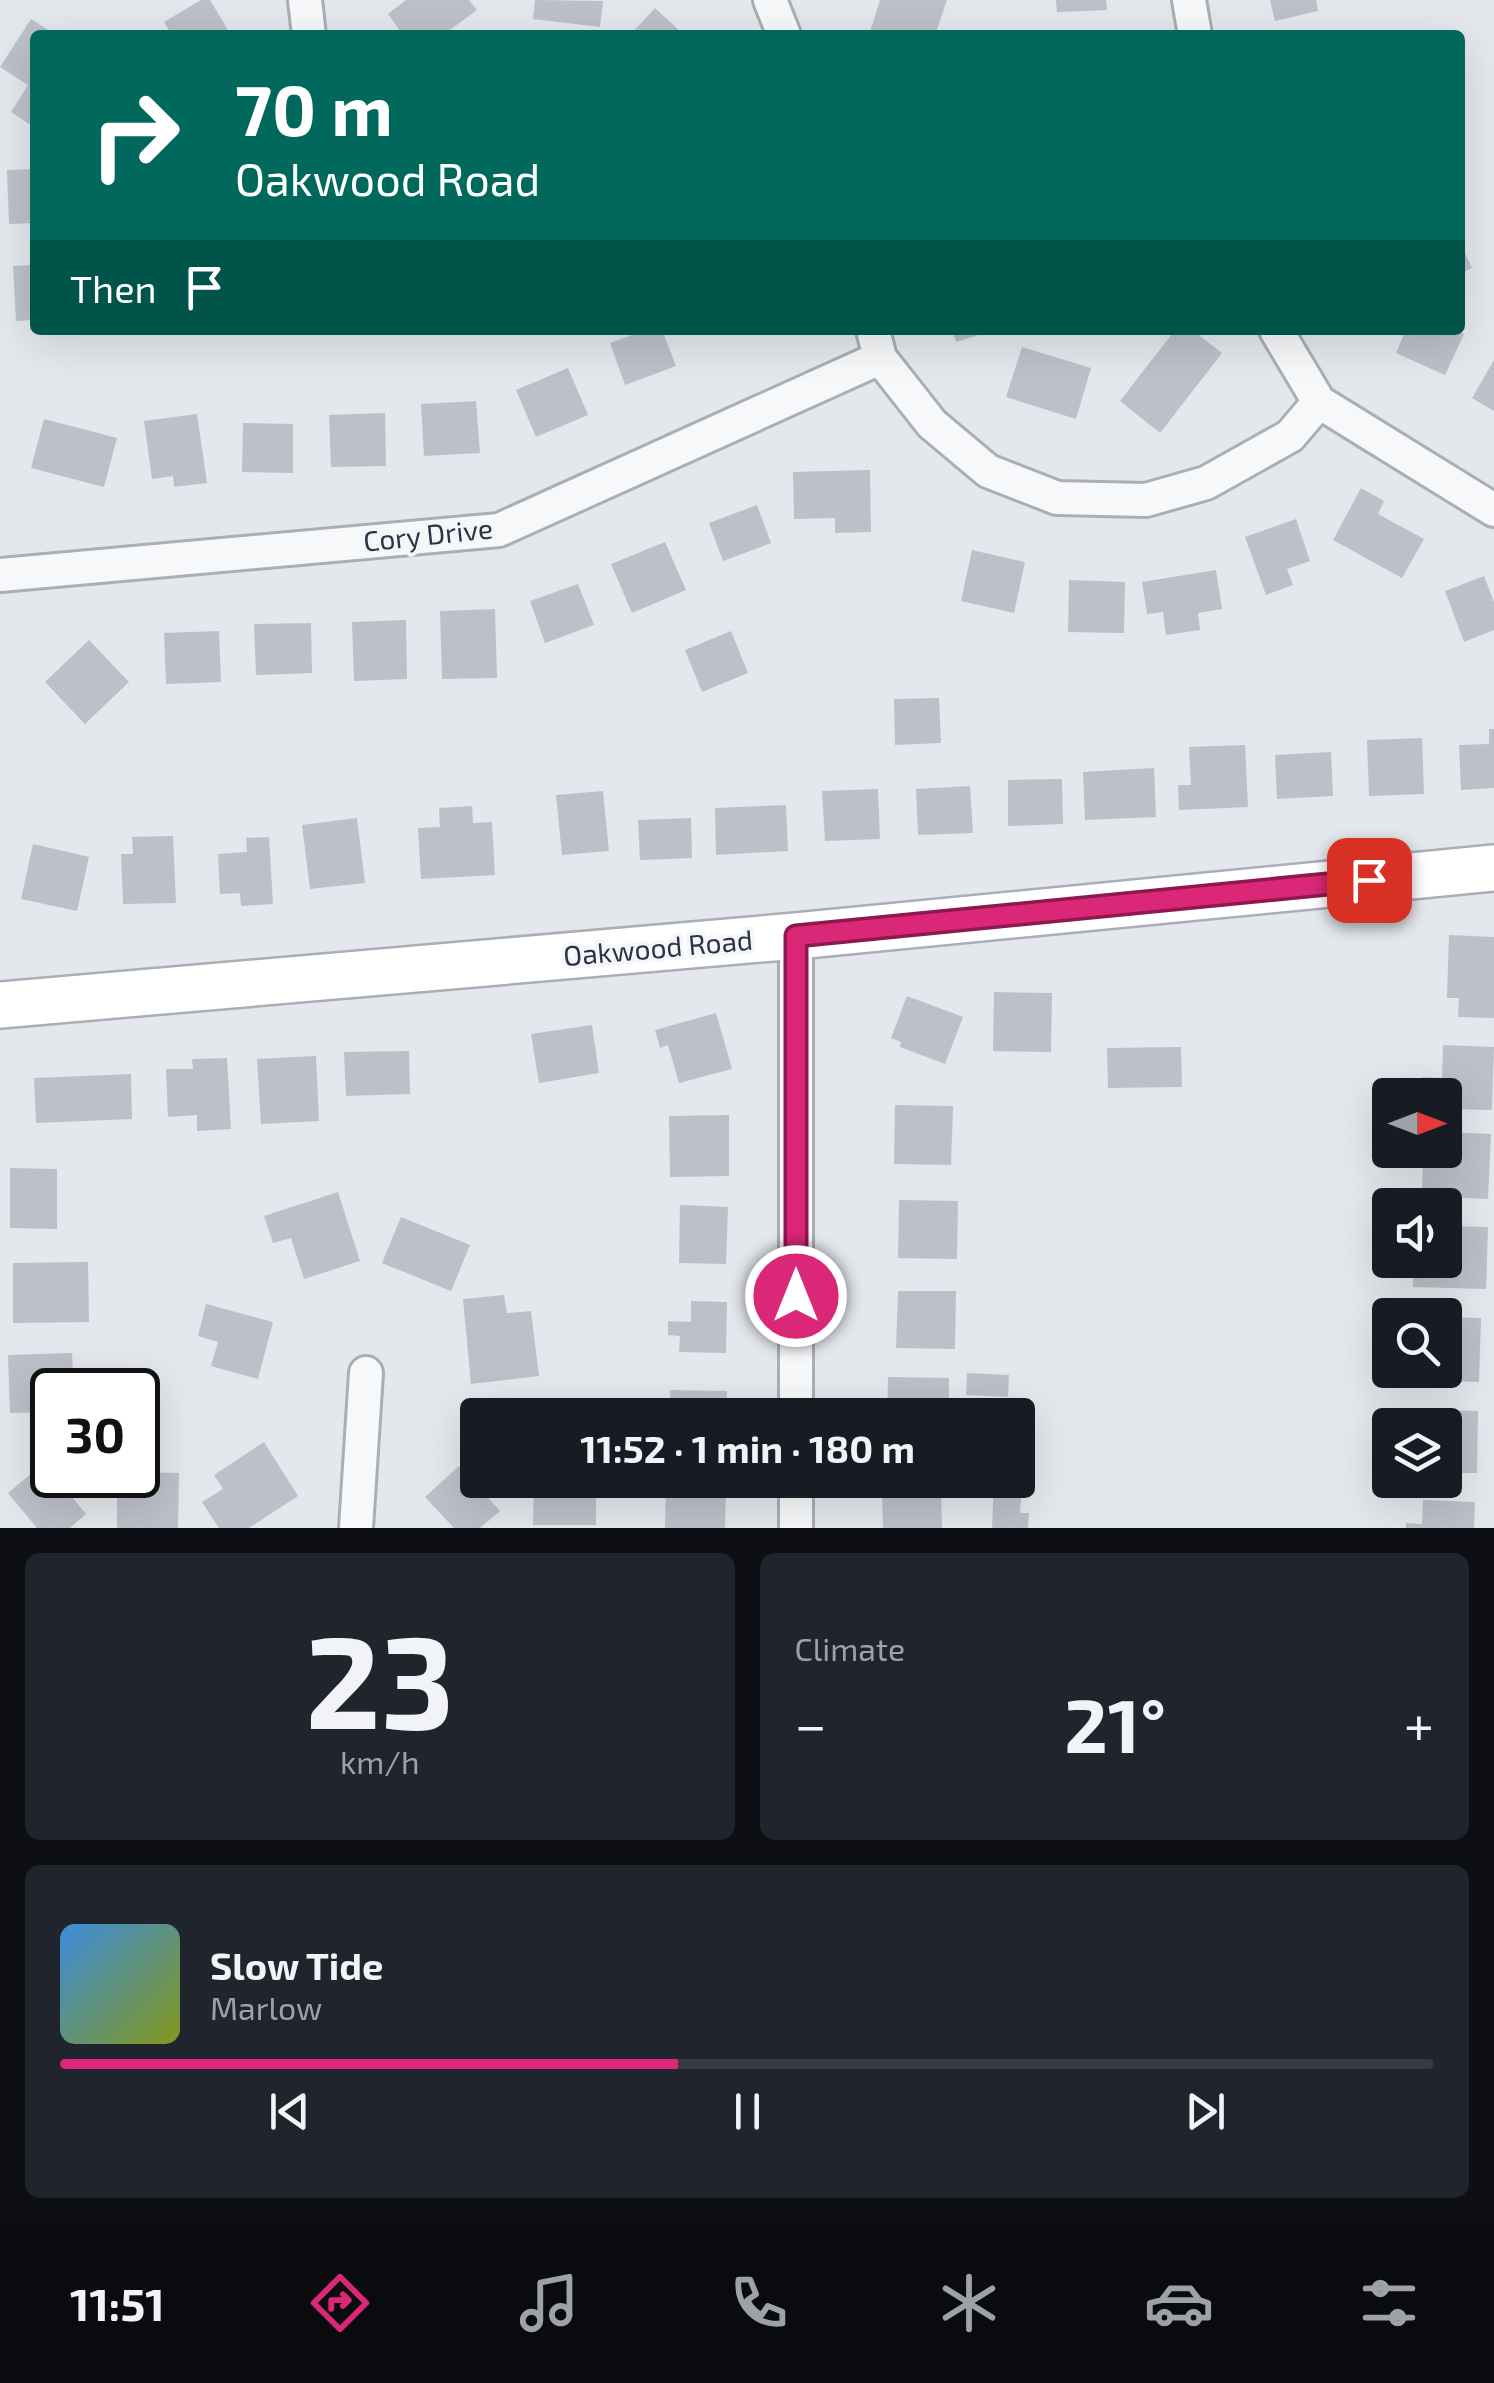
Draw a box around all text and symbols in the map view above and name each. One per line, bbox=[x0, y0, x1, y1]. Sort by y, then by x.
text: 70 m bbox=[235, 66, 393, 150]
icon: right bbox=[70, 70, 200, 200]
text: Oakwood Road bbox=[235, 151, 540, 205]
icon: arrive bbox=[177, 260, 232, 315]
text: Then bbox=[70, 265, 157, 311]
street label: Cory Drive bbox=[361, 510, 494, 558]
pin bbox=[1327, 838, 1412, 923]
icon: arrive bbox=[1342, 853, 1397, 908]
street label: Oakwood Road bbox=[562, 922, 754, 972]
north arrow bbox=[1372, 1078, 1462, 1168]
map controls bbox=[1372, 1078, 1462, 1498]
button: sound bbox=[1372, 1188, 1462, 1278]
position arrow bbox=[744, 1244, 848, 1348]
button: search bbox=[1372, 1298, 1462, 1388]
speed limit sign: 30 bbox=[30, 1368, 160, 1498]
button: layers bbox=[1372, 1408, 1462, 1498]
text: 11:52 · 1 min · 180 m bbox=[580, 1425, 915, 1471]
text: 23 bbox=[305, 1599, 454, 1755]
text: Climate bbox=[795, 1629, 905, 1667]
text: 21° bbox=[1064, 1678, 1166, 1768]
text: − bbox=[795, 1690, 827, 1756]
text: + bbox=[1404, 1690, 1434, 1756]
text: km/h bbox=[340, 1742, 419, 1780]
text: Slow Tide bbox=[210, 1942, 383, 1988]
text: Marlow bbox=[210, 1988, 322, 2026]
icon: previous bbox=[262, 2084, 317, 2139]
icon: pause bbox=[720, 2084, 775, 2139]
icon: next bbox=[1178, 2084, 1233, 2139]
icon: directions bbox=[305, 2268, 375, 2338]
icon: music bbox=[514, 2268, 584, 2338]
icon: phone bbox=[724, 2268, 794, 2338]
icon: climate bbox=[934, 2268, 1004, 2338]
icon: car bbox=[1144, 2268, 1214, 2338]
icon: filters bbox=[1354, 2268, 1424, 2338]
text: 11:51 bbox=[70, 2276, 165, 2330]

